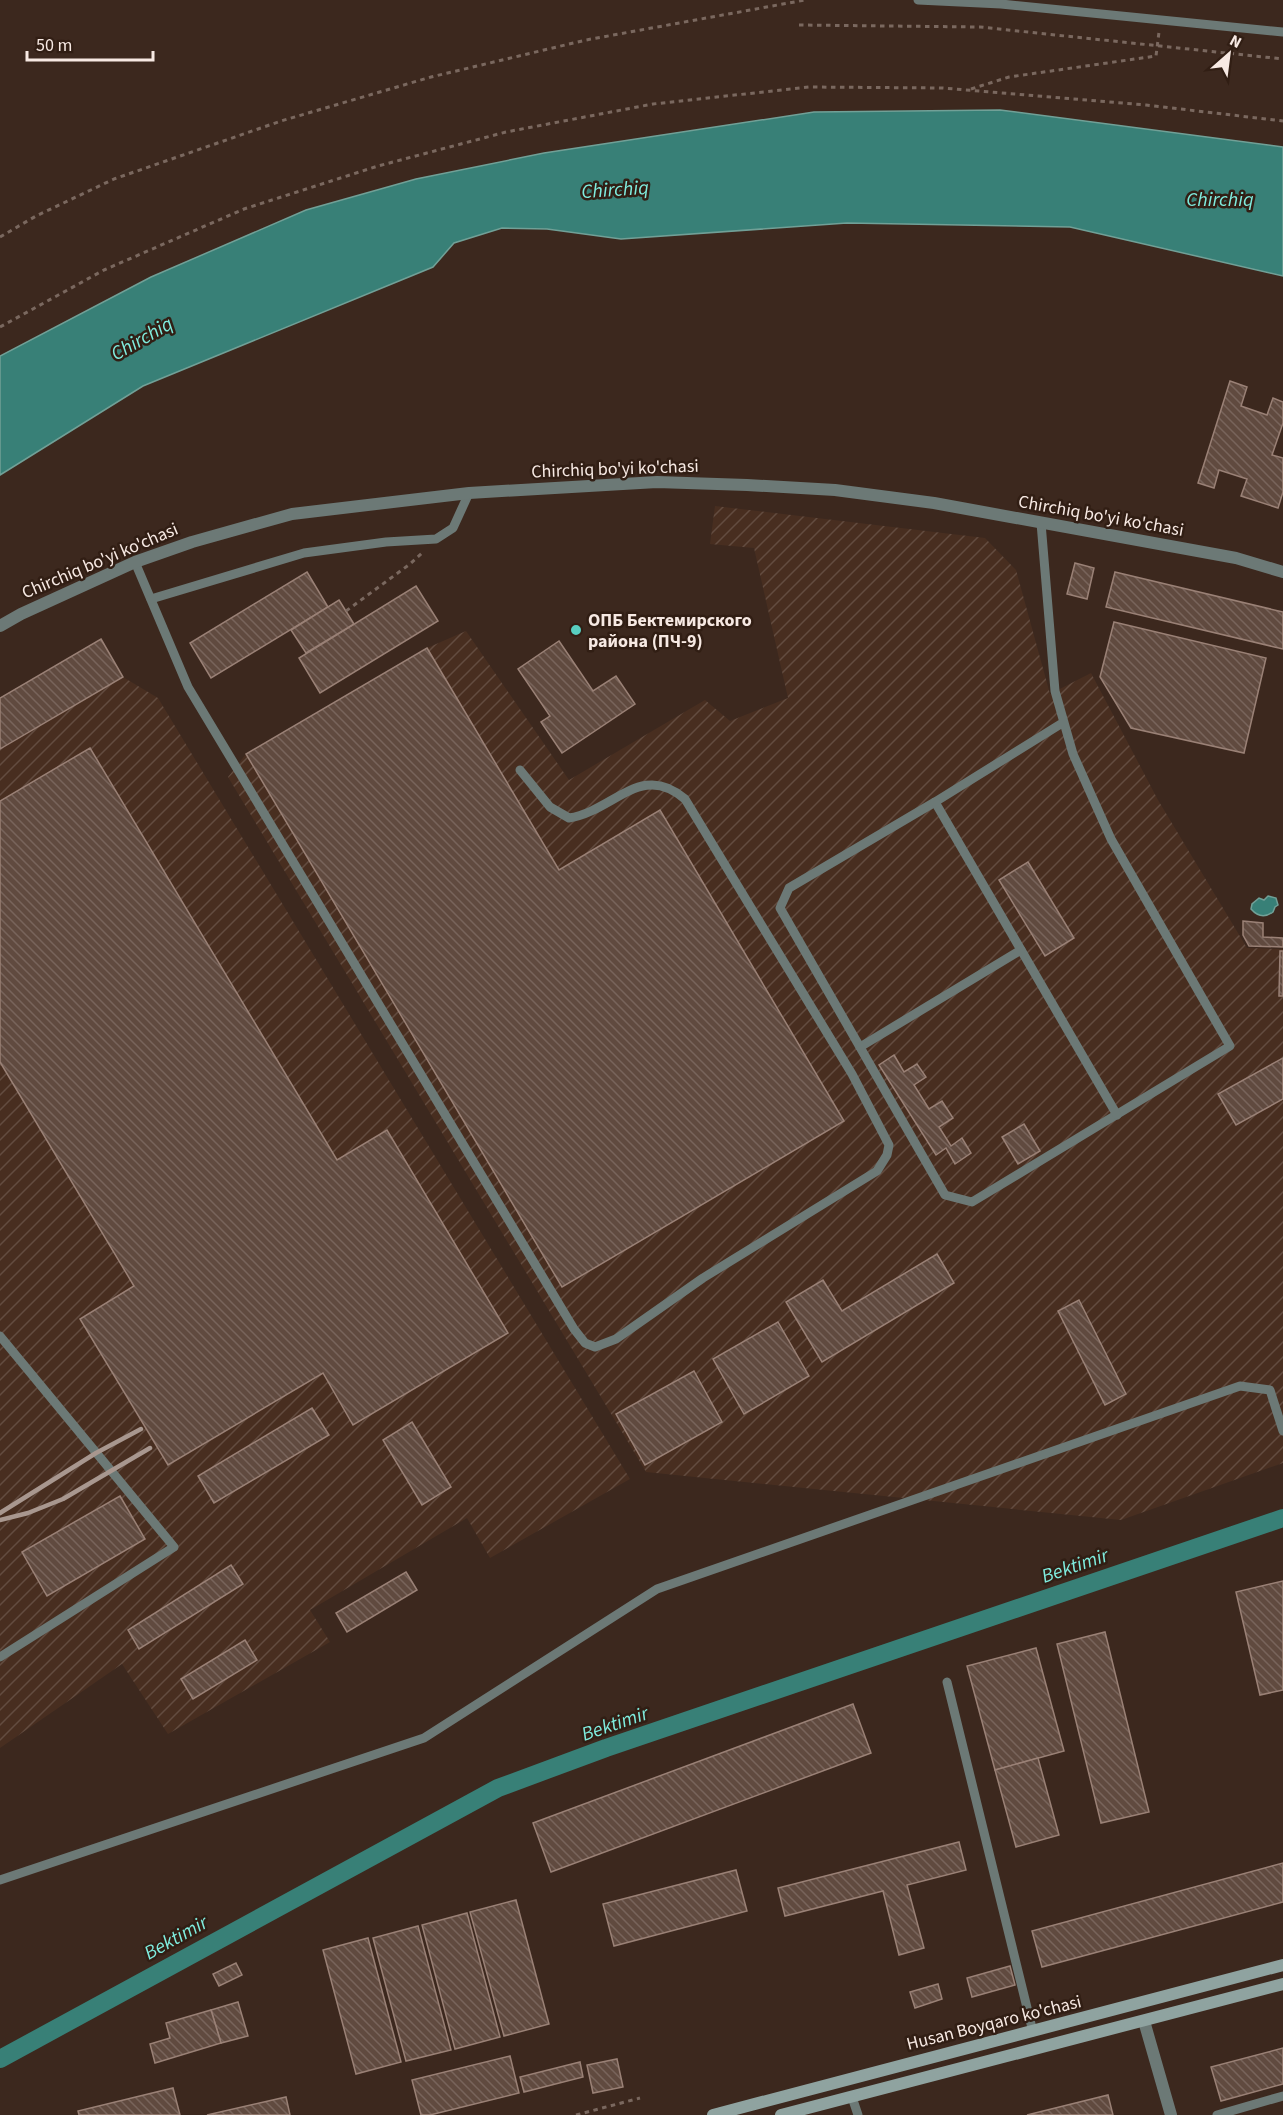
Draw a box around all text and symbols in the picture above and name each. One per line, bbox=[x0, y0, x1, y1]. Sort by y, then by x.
scale bar bbox=[27, 24, 153, 62]
north arrow bbox=[1199, 24, 1259, 84]
text: N bbox=[1226, 29, 1245, 54]
text: 50 m bbox=[36, 33, 72, 58]
water label: Chirchiq bbox=[580, 174, 650, 206]
water label: Chirchiq bbox=[1186, 186, 1254, 214]
water label: Chirchiq bbox=[106, 310, 178, 368]
street label: Chirchiq bo'yi ko'chasi bbox=[531, 454, 699, 484]
street label: Chirchiq bo'yi ko'chasi bbox=[1016, 489, 1186, 543]
street label: Chirchiq bo'yi ko'chasi bbox=[18, 517, 182, 605]
place label: ОПБ Бектемирского района (ПЧ-9) bbox=[588, 608, 752, 654]
marker: ОПБ Бектемирского района (ПЧ-9) bbox=[569, 623, 583, 637]
water label: Bektimir bbox=[1038, 1541, 1113, 1590]
water label: Bektimir bbox=[578, 1699, 653, 1748]
water label: Bektimir bbox=[139, 1908, 214, 1967]
street label: Husan Boyqaro ko'chasi bbox=[904, 1989, 1084, 2057]

